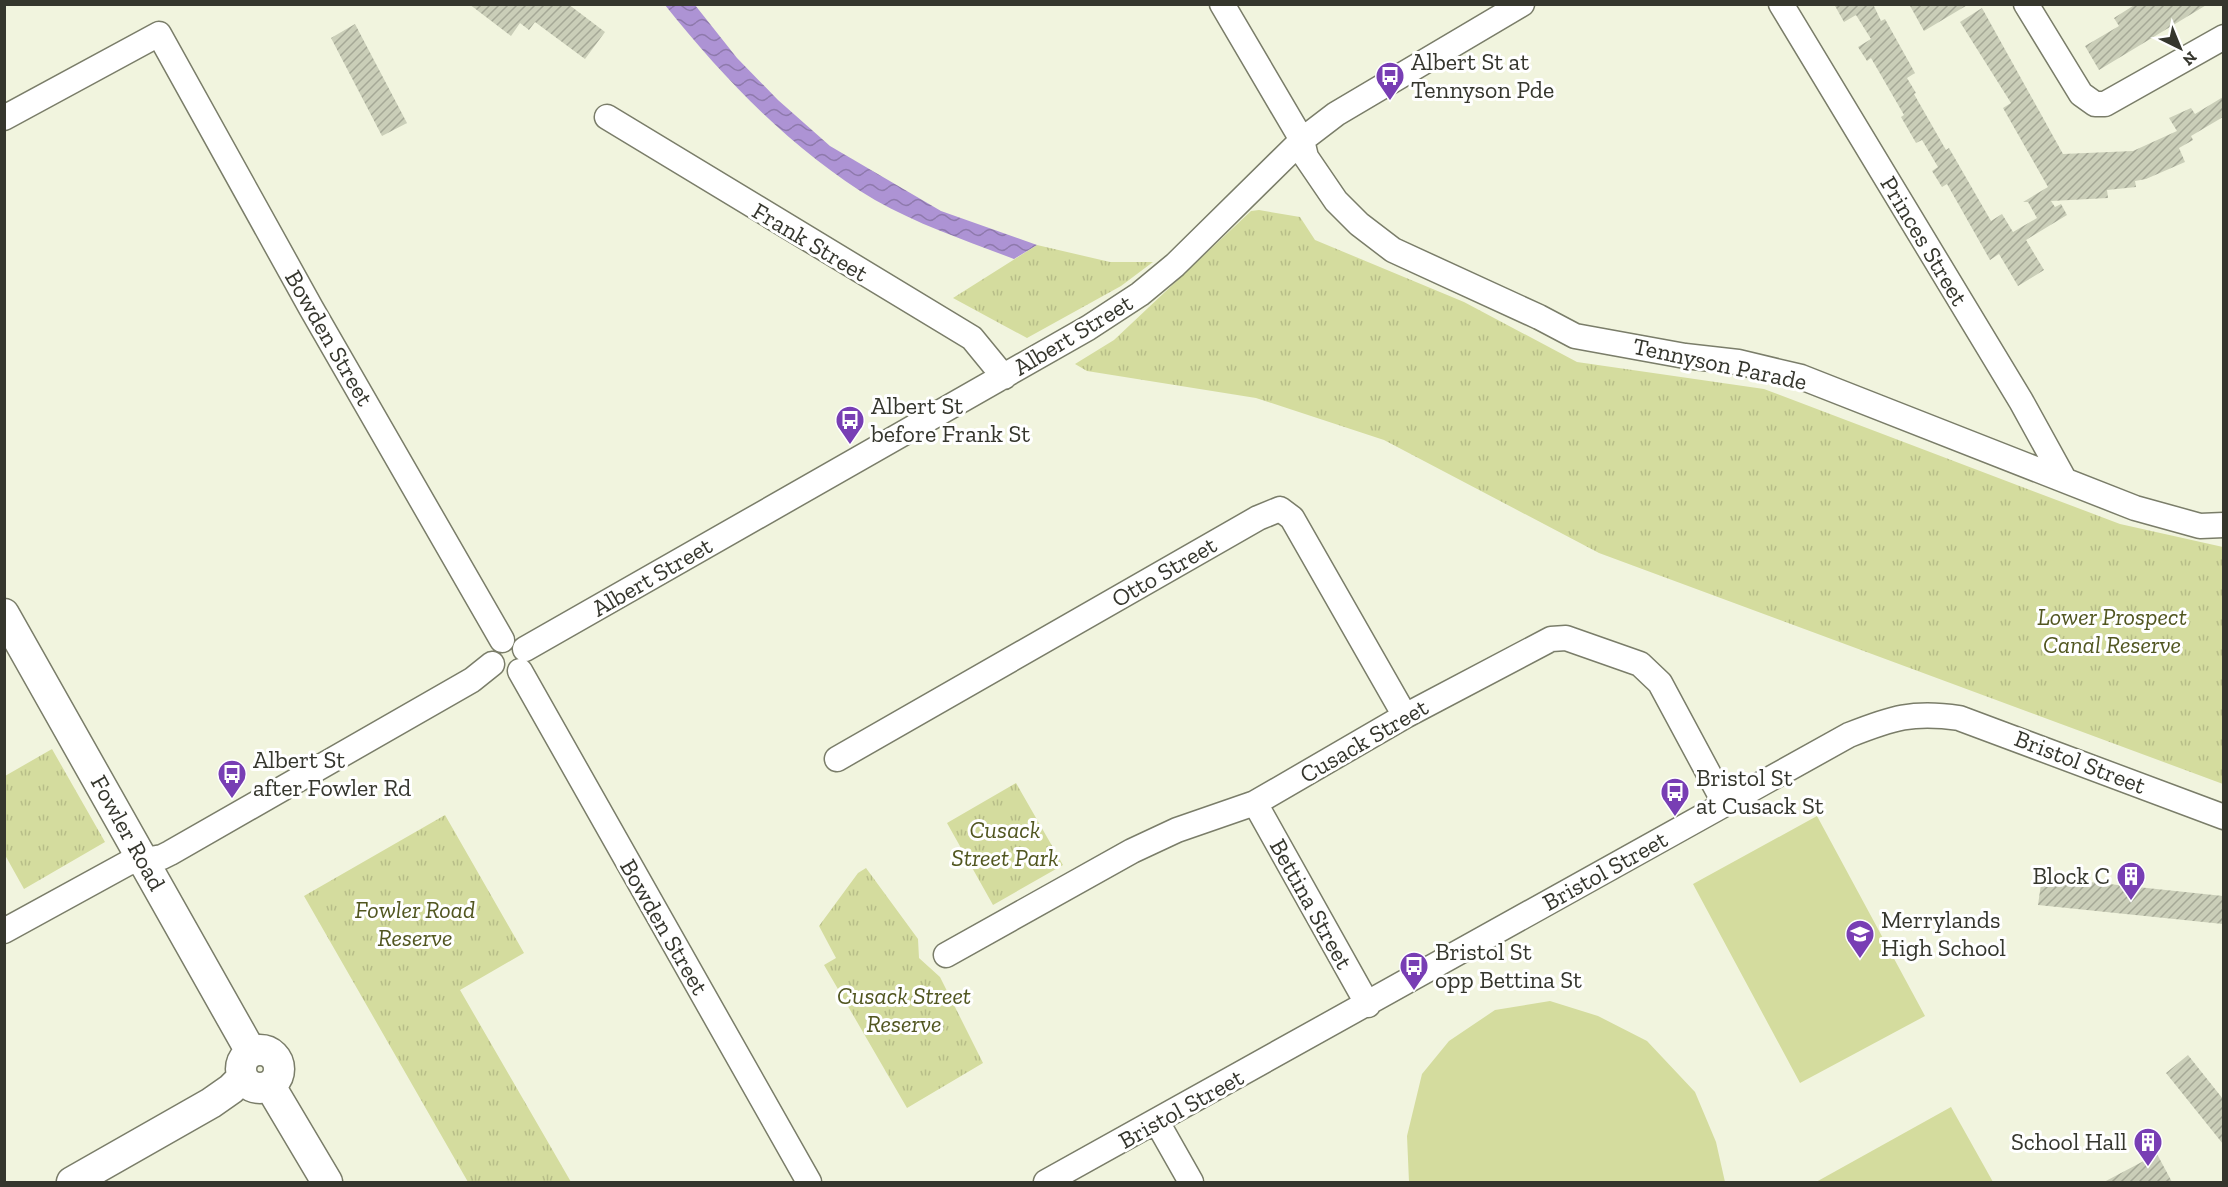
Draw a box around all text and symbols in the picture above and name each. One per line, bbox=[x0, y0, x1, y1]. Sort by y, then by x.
north arrow bbox=[2150, 18, 2210, 78]
place label: Albert St at Tennyson Pde bbox=[1411, 47, 1554, 104]
text: N bbox=[2179, 48, 2201, 70]
bus stop icon: Albert St at Tennyson Pde bbox=[1374, 60, 1406, 102]
street label: Princes Street bbox=[1874, 171, 1974, 311]
street label: Frank Street bbox=[747, 196, 874, 288]
street label: Bowden Street bbox=[279, 265, 380, 411]
street label: Albert Street bbox=[1008, 288, 1138, 381]
street label: Tennyson Parade bbox=[1631, 331, 1810, 396]
place label: Albert St before Frank St bbox=[870, 391, 1030, 448]
bus stop icon: Albert St before Frank St bbox=[834, 404, 866, 446]
street label: Otto Street bbox=[1106, 530, 1221, 613]
street label: Albert Street bbox=[587, 531, 717, 623]
park label: Lower Prospect Canal Reserve bbox=[2037, 602, 2187, 659]
street label: Cusack Street bbox=[1294, 692, 1433, 789]
street label: Bristol Street bbox=[2011, 723, 2150, 800]
place label: Albert St after Fowler Rd bbox=[253, 745, 411, 802]
bus stop icon: Albert St after Fowler Rd bbox=[216, 758, 248, 800]
place label: Bristol St at Cusack St bbox=[1696, 763, 1824, 820]
street label: Fowler Road bbox=[85, 770, 172, 896]
bus stop icon: Bristol St at Cusack St bbox=[1659, 776, 1691, 818]
park label: Cusack Street Park bbox=[951, 815, 1059, 872]
street label: Bristol Street bbox=[1537, 824, 1672, 917]
street label: Bettina Street bbox=[1264, 834, 1359, 974]
street label: Bowden Street bbox=[614, 854, 715, 1000]
building icon: Block C bbox=[2115, 860, 2147, 902]
place label: Block C bbox=[2032, 861, 2110, 890]
park label: Fowler Road Reserve bbox=[355, 895, 475, 952]
place label: Merrylands High School bbox=[1881, 905, 2006, 962]
school or university icon: Merrylands High School bbox=[1844, 918, 1876, 960]
place label: Bristol St opp Bettina St bbox=[1435, 937, 1582, 994]
bus stop icon: Bristol St opp Bettina St bbox=[1398, 950, 1430, 992]
park label: Cusack Street Reserve bbox=[837, 981, 971, 1038]
street label: Bristol Street bbox=[1113, 1062, 1248, 1155]
building icon: School Hall bbox=[2132, 1126, 2164, 1168]
place label: School Hall bbox=[2011, 1127, 2127, 1156]

